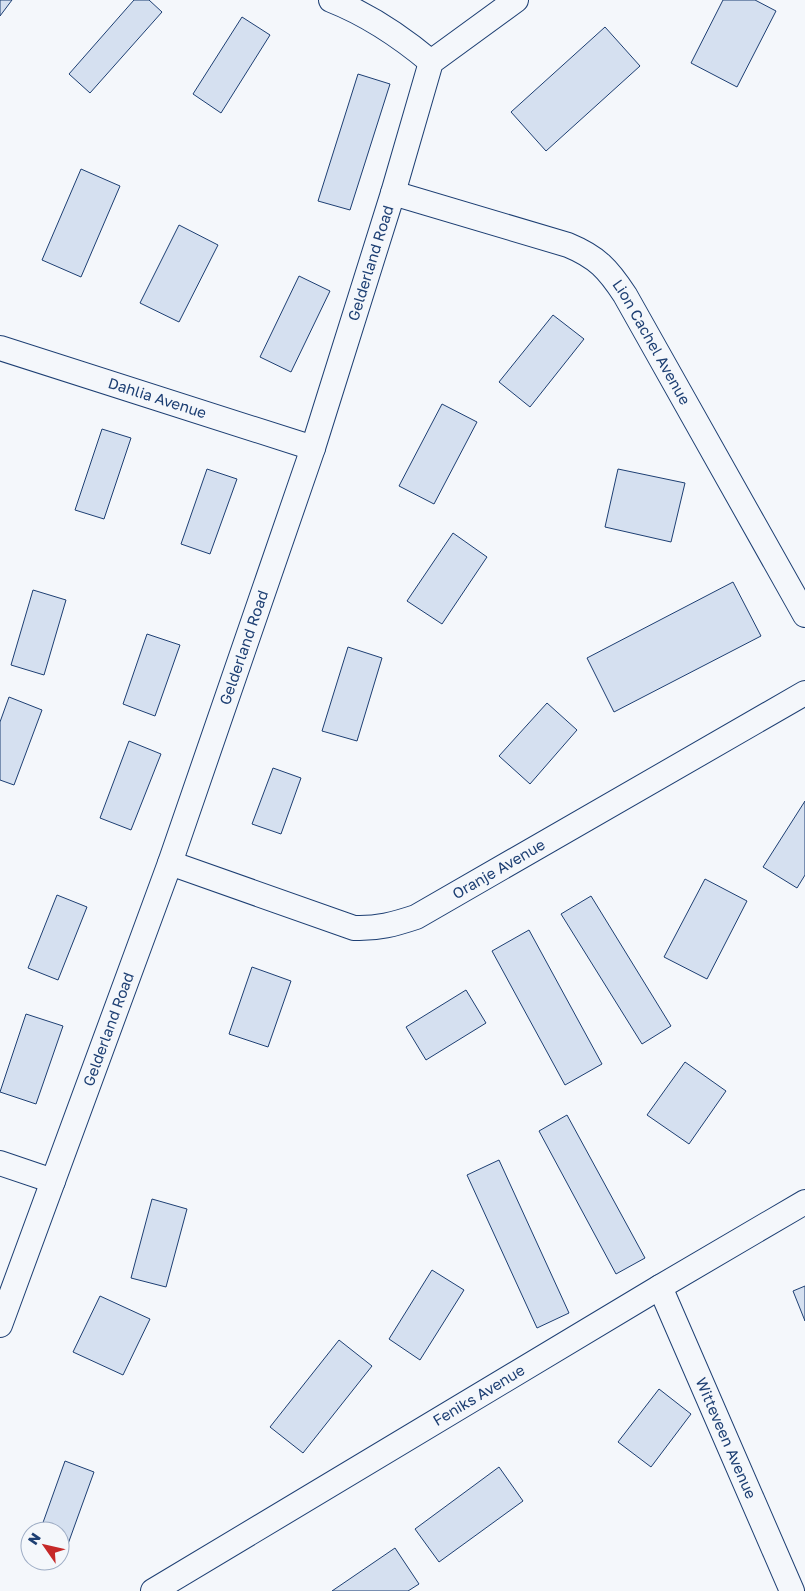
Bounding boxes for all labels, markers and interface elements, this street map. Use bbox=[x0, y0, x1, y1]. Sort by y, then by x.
street label: Gelderland Road bbox=[343, 203, 397, 323]
street label: Lion Cachel Avenue bbox=[609, 276, 695, 408]
street label: Dahlia Avenue bbox=[106, 373, 209, 421]
street label: Gelderland Road bbox=[215, 588, 271, 707]
street label: Oranje Avenue bbox=[449, 835, 548, 902]
street label: Gelderland Road bbox=[79, 970, 137, 1088]
street label: Feniks Avenue bbox=[429, 1360, 528, 1429]
street label: Witteveen Avenue bbox=[692, 1375, 761, 1502]
north arrow bbox=[20, 1521, 70, 1571]
text: N bbox=[24, 1529, 44, 1548]

